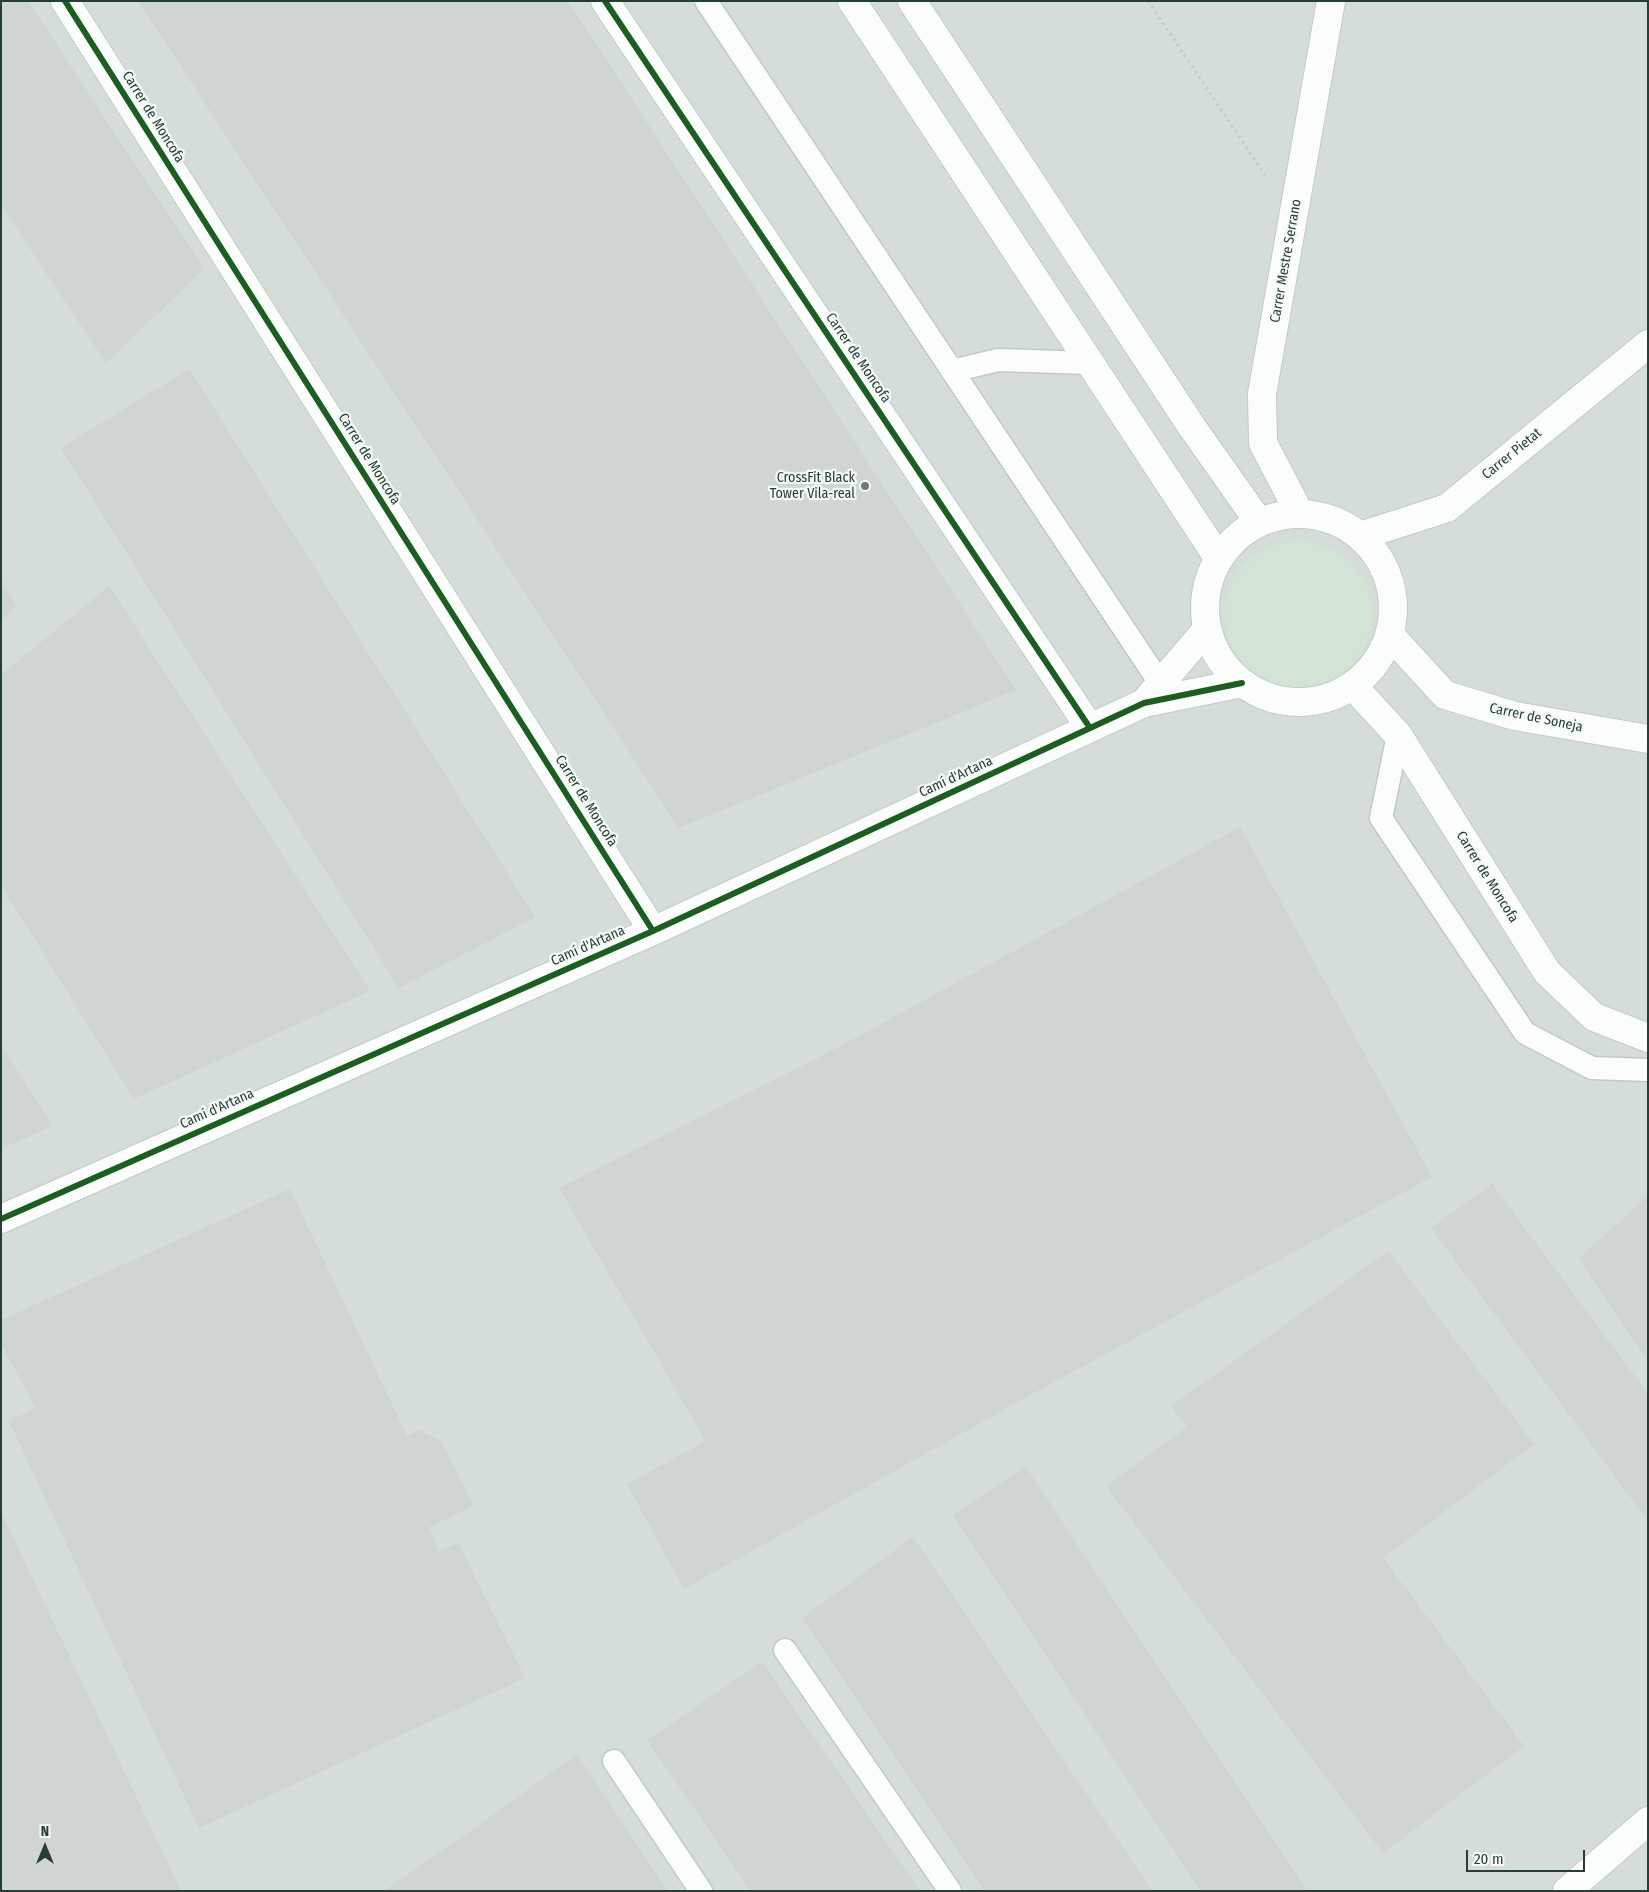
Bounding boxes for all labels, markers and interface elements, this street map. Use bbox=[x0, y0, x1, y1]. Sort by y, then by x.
street label: Carrer de Moncofa bbox=[118, 68, 188, 166]
street label: Carrer Mestre Serrano bbox=[1267, 198, 1305, 324]
street label: Carrer de Moncofa bbox=[822, 310, 894, 406]
street label: Carrer de Moncofa bbox=[334, 410, 404, 508]
street label: Carrer Pietat bbox=[1479, 425, 1545, 483]
place label: CrossFit Black Tower Vila-real bbox=[770, 470, 855, 502]
marker: CrossFit Black Tower Vila-real bbox=[859, 480, 871, 492]
street label: Carrer de Soneja bbox=[1488, 700, 1584, 736]
street label: Carrer de Moncofa bbox=[551, 752, 621, 850]
street label: Camí d'Artana bbox=[917, 753, 995, 801]
street label: Carrer de Moncofa bbox=[1452, 828, 1522, 926]
street label: Camí d'Artana bbox=[548, 922, 628, 970]
street label: Camí d'Artana bbox=[177, 1085, 257, 1133]
north arrow bbox=[20, 1822, 70, 1872]
text: N bbox=[41, 1823, 49, 1840]
scale bar bbox=[1469, 1840, 1588, 1872]
text: 20 m bbox=[1474, 1850, 1504, 1868]

